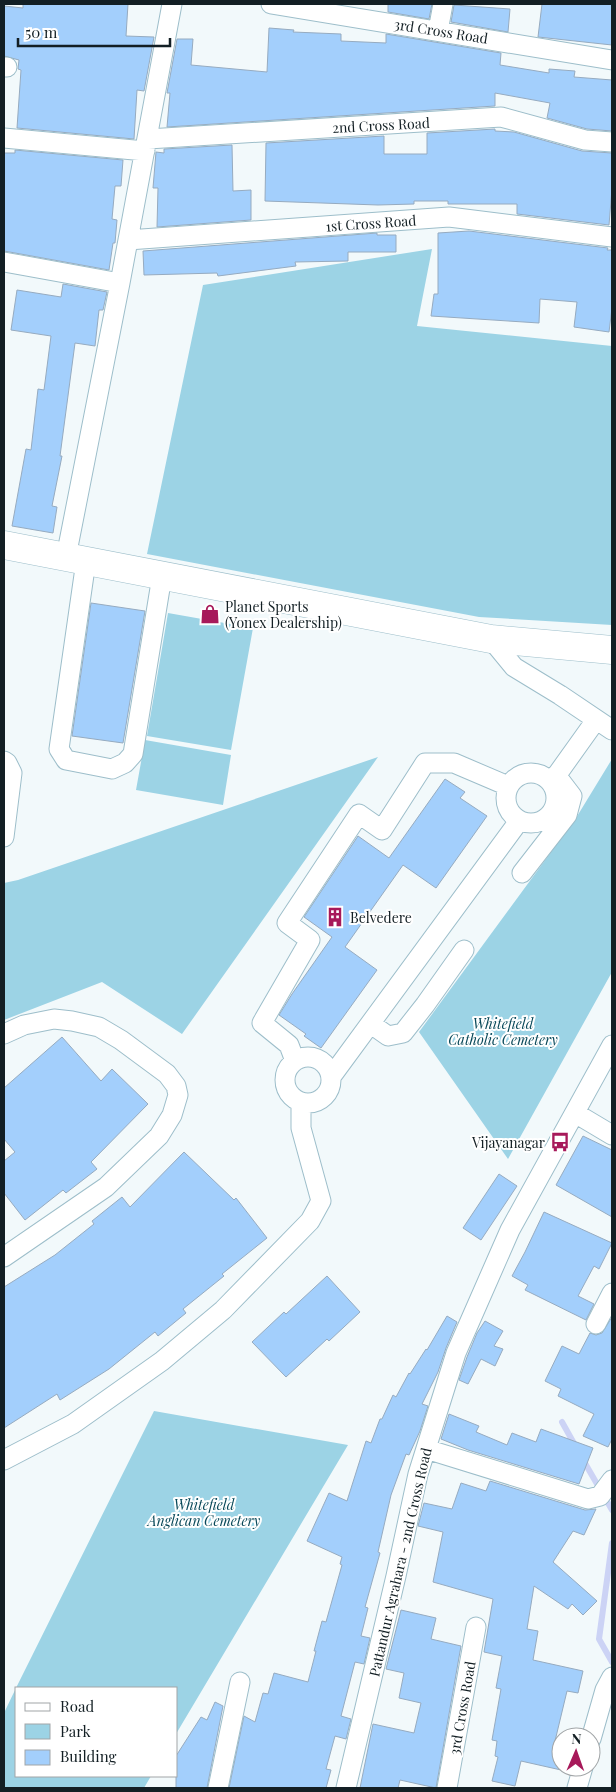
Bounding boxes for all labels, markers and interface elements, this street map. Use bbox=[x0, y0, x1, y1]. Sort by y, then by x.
street label: 3rd Cross Road bbox=[393, 14, 489, 48]
scale bar bbox=[18, 15, 170, 47]
text: 50 m bbox=[25, 22, 58, 42]
street label: 2nd Cross Road bbox=[332, 113, 430, 137]
street label: 1st Cross Road bbox=[325, 210, 417, 236]
place label: Planet Sports (Yonex Dealership) bbox=[225, 597, 342, 632]
shop icon: Planet Sports (Yonex Dealership) bbox=[199, 603, 221, 625]
building icon: Belvedere bbox=[324, 906, 346, 928]
place label: Belvedere bbox=[350, 908, 412, 927]
park label: Whitefield Catholic Cemetery bbox=[448, 1014, 558, 1049]
bus stop icon: Vijayanagar bbox=[549, 1131, 571, 1153]
place label: Vijayanagar bbox=[471, 1133, 546, 1152]
street label: Pattandur Agrahara - 2nd Cross Road bbox=[364, 1446, 436, 1678]
park label: Whitefield Anglican Cemetery bbox=[146, 1495, 260, 1530]
street label: 3rd Cross Road bbox=[444, 1660, 480, 1756]
legend bbox=[15, 1687, 178, 1777]
text: Road bbox=[60, 1696, 94, 1716]
text: Park bbox=[60, 1721, 92, 1741]
north arrow bbox=[551, 1727, 601, 1777]
text: N bbox=[571, 1729, 582, 1748]
text: Building bbox=[60, 1746, 117, 1766]

